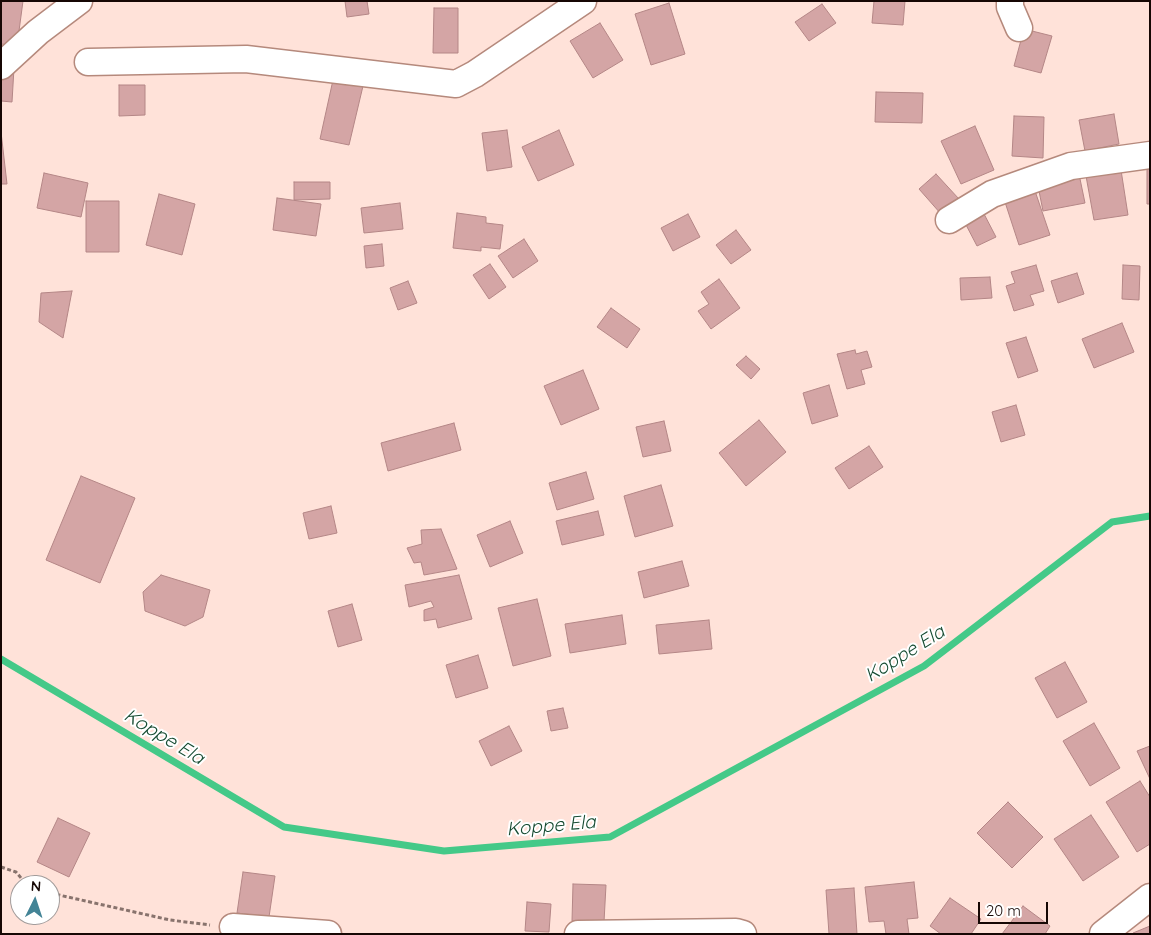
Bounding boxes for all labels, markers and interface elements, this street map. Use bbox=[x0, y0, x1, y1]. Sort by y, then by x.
water label: Koppe Ela bbox=[861, 621, 949, 687]
water label: Koppe Ela bbox=[120, 704, 208, 770]
water label: Koppe Ela bbox=[505, 811, 597, 841]
north arrow bbox=[10, 875, 60, 925]
text: N bbox=[30, 877, 42, 895]
scale bar bbox=[981, 892, 1051, 924]
text: 20 m bbox=[986, 901, 1021, 920]

